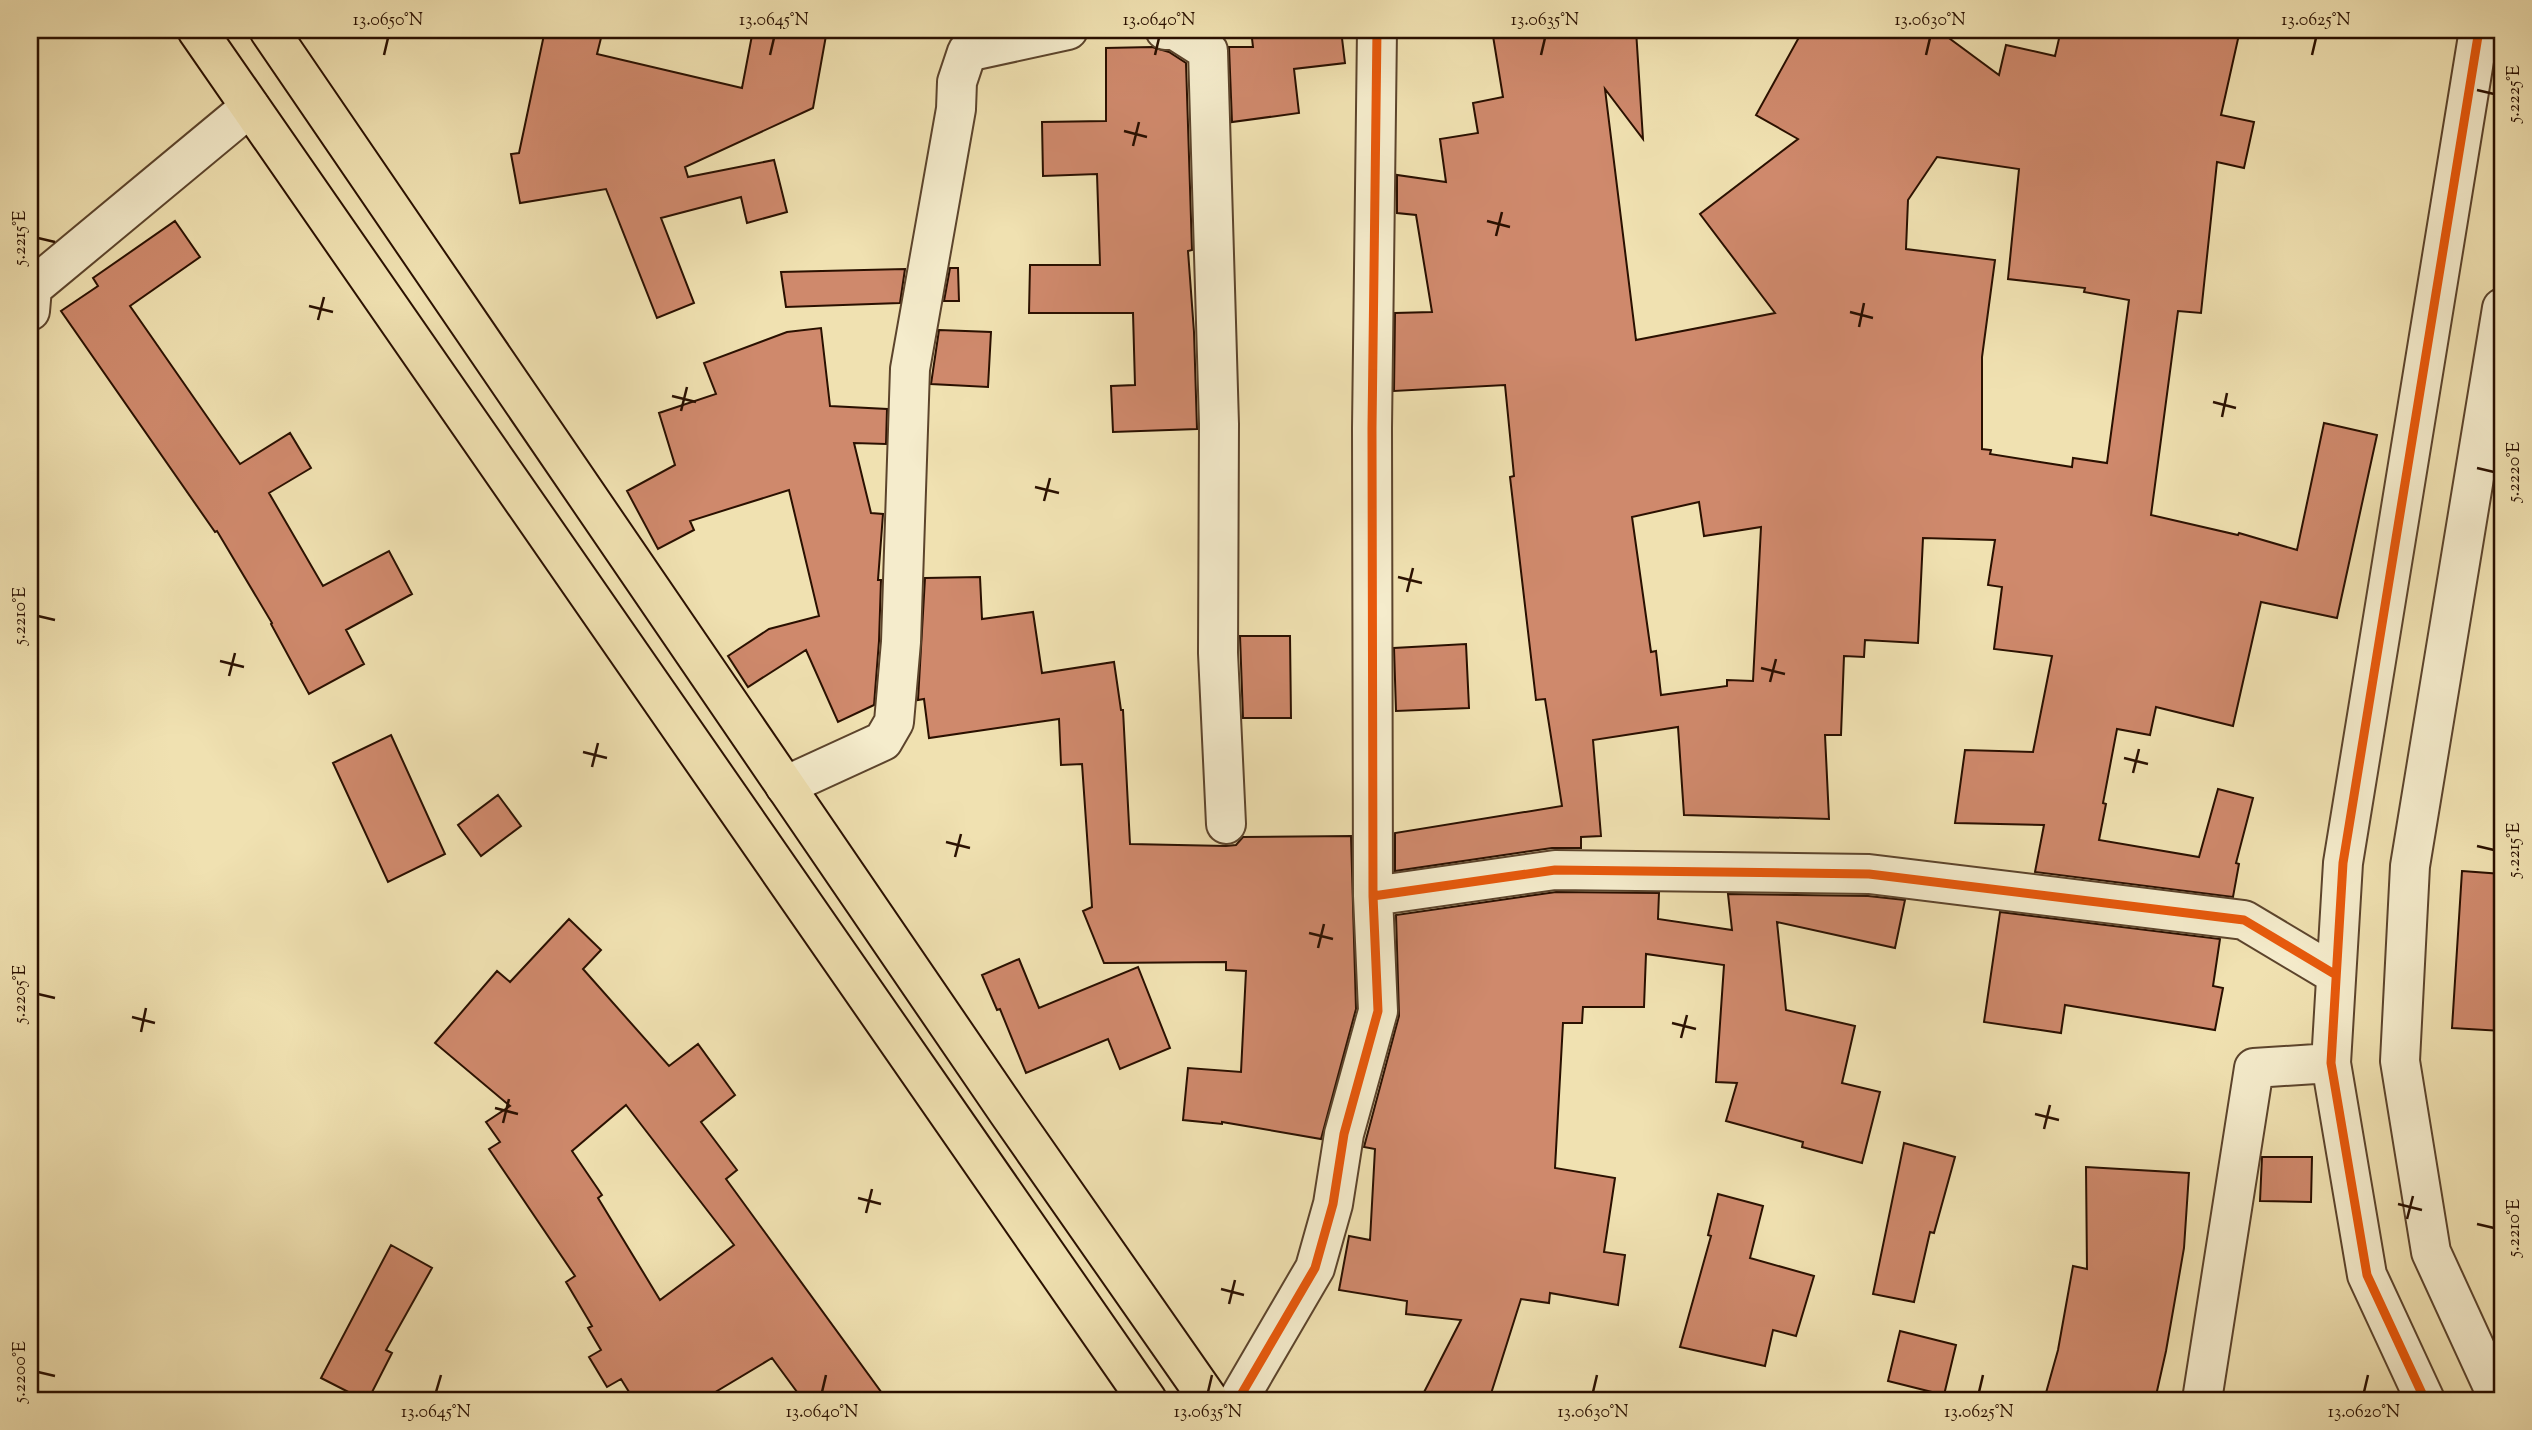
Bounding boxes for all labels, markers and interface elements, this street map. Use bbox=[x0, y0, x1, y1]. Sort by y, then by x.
text: 13.0650°N bbox=[353, 8, 423, 34]
text: 13.0645°N bbox=[739, 8, 809, 34]
text: 13.0640°N bbox=[1123, 8, 1195, 34]
text: 13.0635°N bbox=[1511, 8, 1579, 34]
text: 13.0630°N bbox=[1894, 8, 1966, 34]
text: 13.0625°N bbox=[2281, 8, 2351, 34]
text: 5.2225°E bbox=[2502, 65, 2528, 124]
text: 5.2215°E bbox=[8, 210, 34, 267]
text: 5.2220°E bbox=[2502, 442, 2528, 503]
text: 5.2210°E bbox=[8, 587, 34, 646]
text: 5.2215°E bbox=[2502, 822, 2528, 879]
text: 5.2205°E bbox=[8, 965, 34, 1024]
text: 5.2210°E bbox=[2502, 1199, 2528, 1258]
text: 5.2200°E bbox=[8, 1341, 34, 1404]
text: 13.0645°N bbox=[401, 1400, 471, 1426]
text: 13.0640°N bbox=[786, 1400, 858, 1426]
text: 13.0635°N bbox=[1174, 1400, 1242, 1426]
text: 13.0630°N bbox=[1557, 1400, 1629, 1426]
text: 13.0625°N bbox=[1944, 1400, 2014, 1426]
text: 13.0620°N bbox=[2328, 1400, 2400, 1426]

